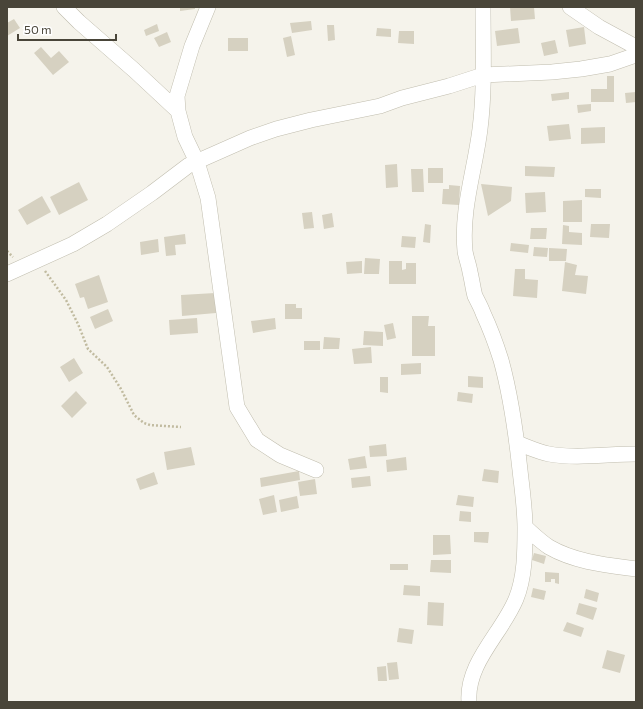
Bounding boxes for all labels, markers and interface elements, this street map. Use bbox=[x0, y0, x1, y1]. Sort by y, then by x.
scale bar bbox=[18, 16, 116, 42]
text: 50 m bbox=[24, 22, 52, 36]

